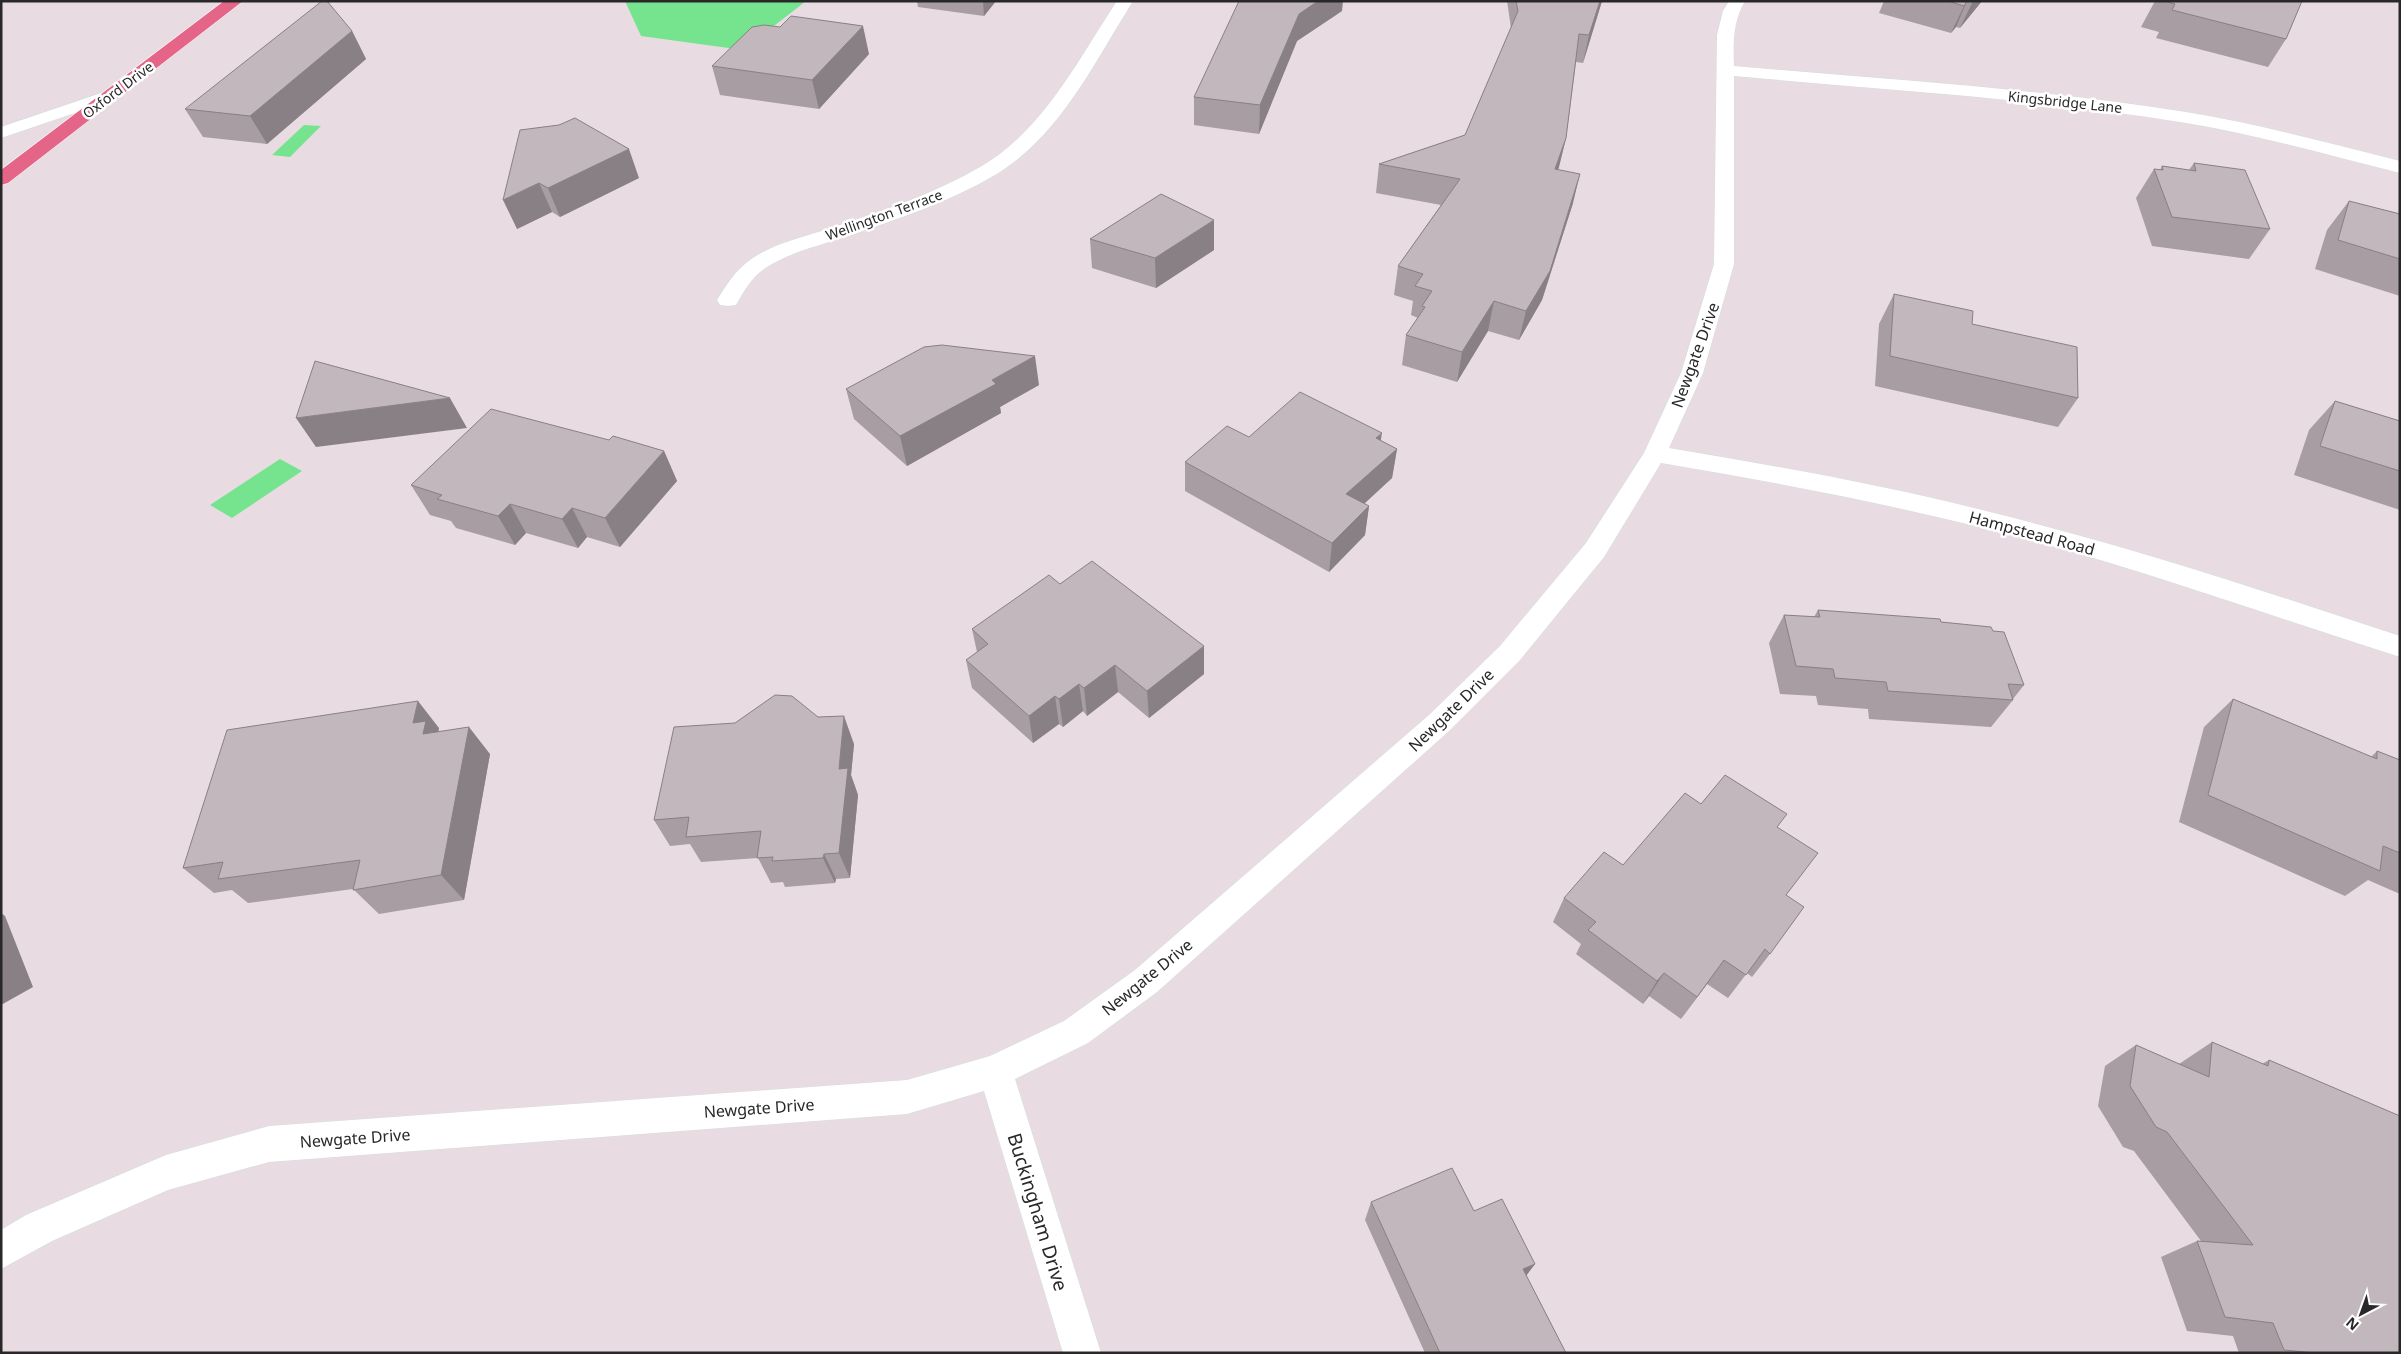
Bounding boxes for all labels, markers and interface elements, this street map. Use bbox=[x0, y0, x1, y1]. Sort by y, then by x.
street label: Oxford Drive bbox=[78, 57, 157, 122]
street label: Kingsbridge Lane bbox=[2007, 86, 2123, 117]
street label: Wellington Terrace bbox=[823, 185, 945, 244]
street label: Newgate Drive bbox=[1666, 299, 1724, 411]
street label: Hampstead Road bbox=[1967, 506, 2097, 560]
street label: Newgate Drive bbox=[1404, 664, 1498, 756]
street label: Newgate Drive bbox=[1097, 934, 1197, 1020]
street label: Newgate Drive bbox=[703, 1093, 815, 1123]
street label: Newgate Drive bbox=[299, 1123, 411, 1153]
street label: Buckingham Drive bbox=[1002, 1130, 1074, 1294]
north arrow bbox=[2336, 1289, 2386, 1339]
text: N bbox=[2342, 1313, 2363, 1335]

